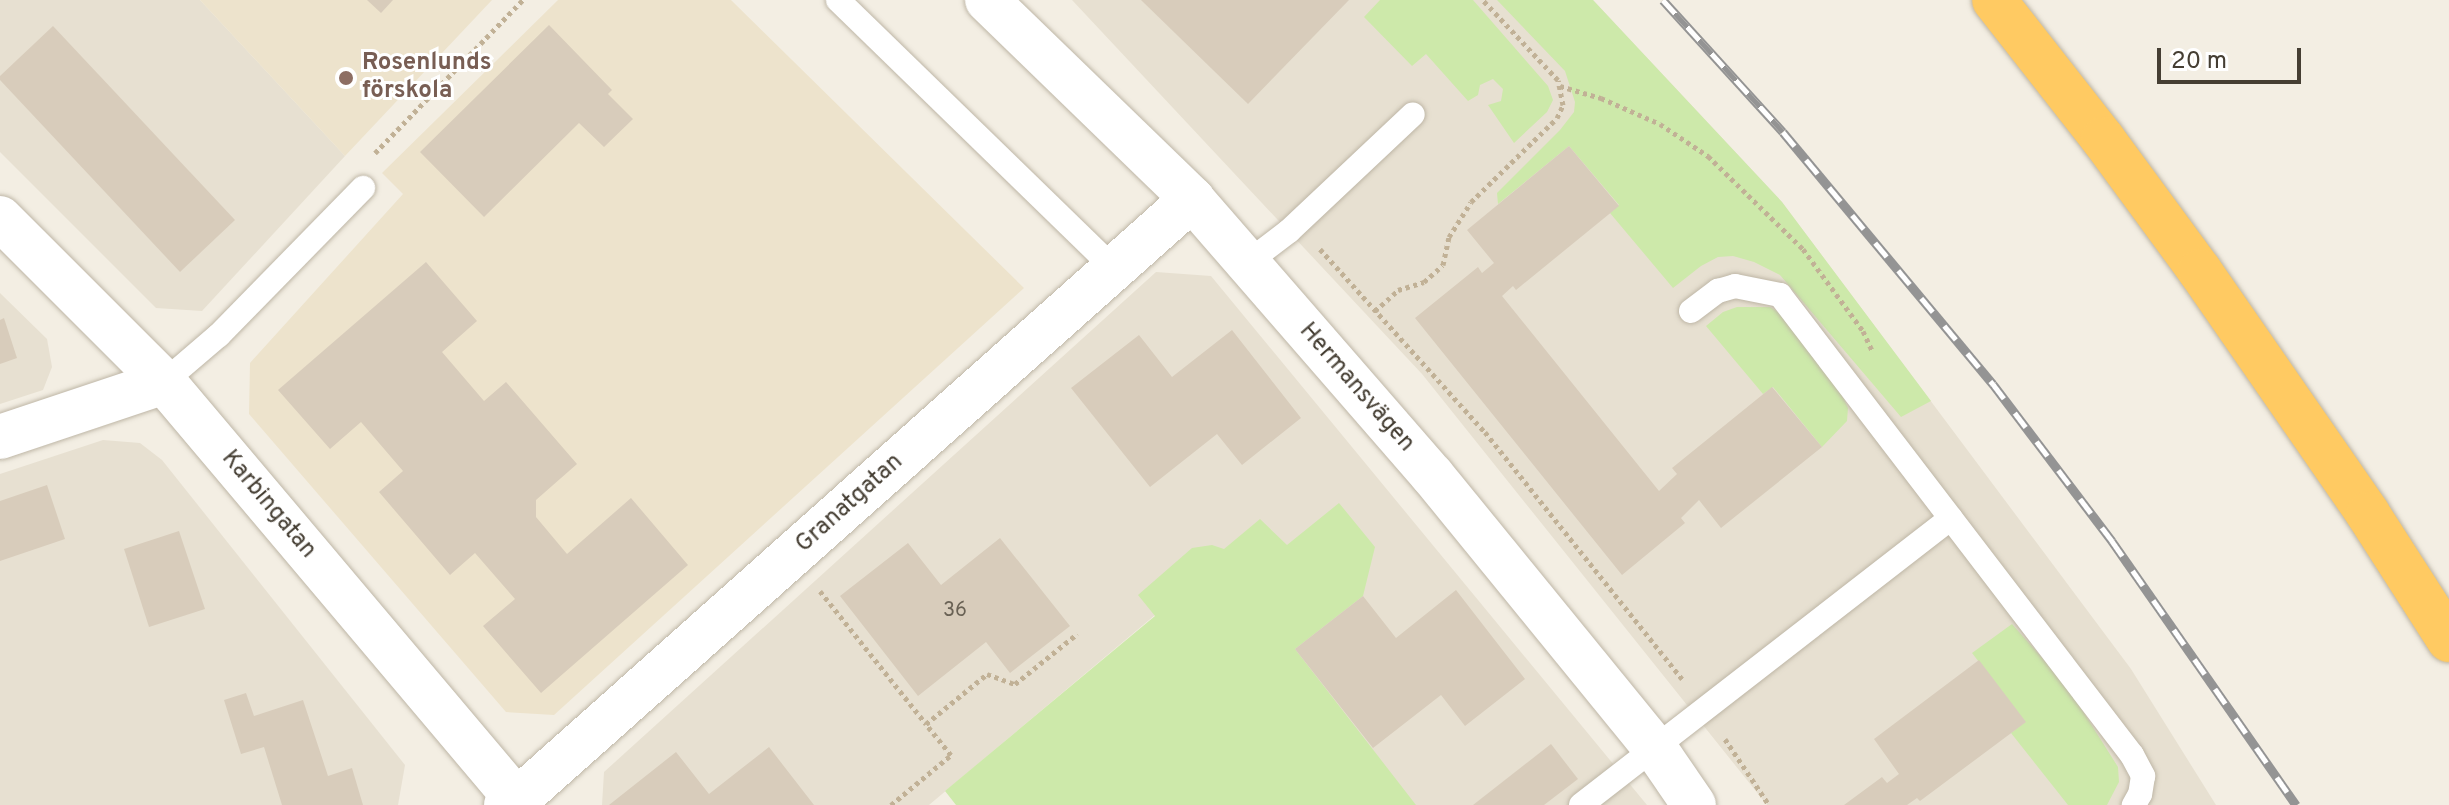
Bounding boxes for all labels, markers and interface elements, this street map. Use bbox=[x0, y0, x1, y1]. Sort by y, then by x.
scale bar bbox=[2161, 32, 2305, 82]
text: 20 m bbox=[2171, 47, 2227, 77]
place label: Rosenlunds förskola bbox=[362, 50, 492, 106]
marker: Rosenlunds förskola bbox=[337, 69, 355, 87]
street label: Hermansvägen bbox=[1292, 318, 1420, 458]
street label: Karbingatan bbox=[214, 445, 322, 565]
street label: Granatgatan bbox=[790, 448, 910, 560]
house number: 36 bbox=[943, 599, 967, 623]

